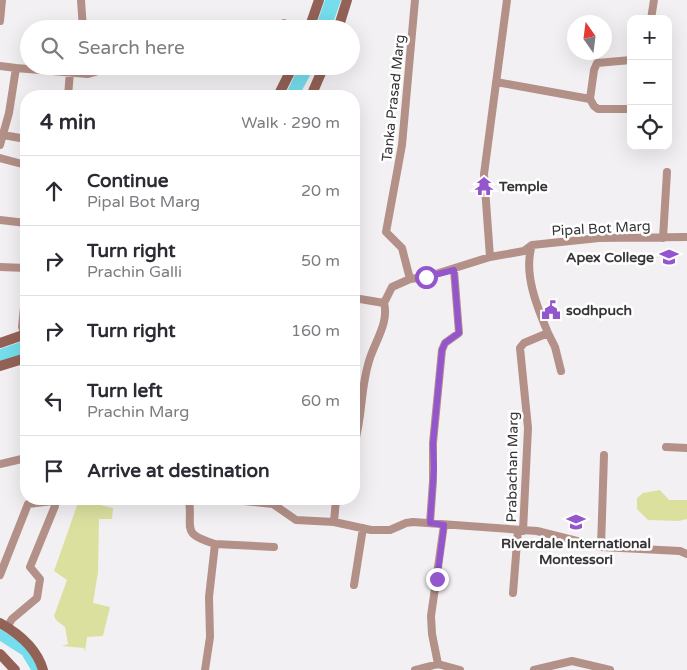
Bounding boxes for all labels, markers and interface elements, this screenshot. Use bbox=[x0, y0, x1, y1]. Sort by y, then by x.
north arrow bbox=[567, 15, 612, 60]
map controls bbox=[627, 15, 672, 150]
button: + bbox=[627, 15, 672, 60]
search box bbox=[20, 20, 360, 75]
icon: search bbox=[38, 34, 66, 62]
street label: Tanka Prasad Marg bbox=[378, 34, 409, 162]
text: Search here bbox=[78, 37, 185, 59]
button: − bbox=[627, 60, 672, 105]
button: locate bbox=[627, 105, 672, 150]
text: 4 min bbox=[40, 110, 96, 135]
text: Walk · 290 m bbox=[241, 113, 340, 133]
text: Continue bbox=[87, 170, 169, 192]
temple icon: Temple bbox=[473, 175, 495, 197]
icon: ahead bbox=[40, 177, 68, 205]
place label: Temple bbox=[498, 178, 548, 195]
text: 20 m bbox=[301, 181, 340, 201]
text: Pipal Bot Marg bbox=[87, 192, 200, 212]
street label: Pipal Bot Marg bbox=[551, 217, 651, 240]
text: Turn right bbox=[87, 240, 175, 262]
school or university icon: Apex College bbox=[658, 246, 680, 268]
icon: right bbox=[40, 247, 68, 275]
place label: Apex College bbox=[566, 249, 654, 266]
text: 50 m bbox=[301, 251, 340, 271]
text: Prachin Galli bbox=[87, 262, 182, 282]
route start bbox=[415, 266, 438, 289]
public building icon: sodhpuch bbox=[540, 299, 562, 321]
place label: sodhpuch bbox=[566, 302, 632, 319]
icon: right bbox=[40, 317, 68, 345]
text: Turn right bbox=[87, 320, 175, 342]
text: 160 m bbox=[291, 321, 340, 341]
text: Turn left bbox=[87, 380, 163, 402]
icon: left bbox=[40, 387, 68, 415]
text: 60 m bbox=[301, 391, 340, 411]
text: Prachin Marg bbox=[87, 402, 189, 422]
street label: Prabachan Marg bbox=[503, 412, 522, 522]
icon: arrive bbox=[40, 457, 68, 485]
text: Arrive at destination bbox=[87, 460, 270, 482]
school or university icon: Riverdale International Montessori bbox=[565, 511, 587, 533]
place label: Riverdale International Montessori bbox=[501, 535, 651, 568]
route end bbox=[426, 568, 449, 591]

